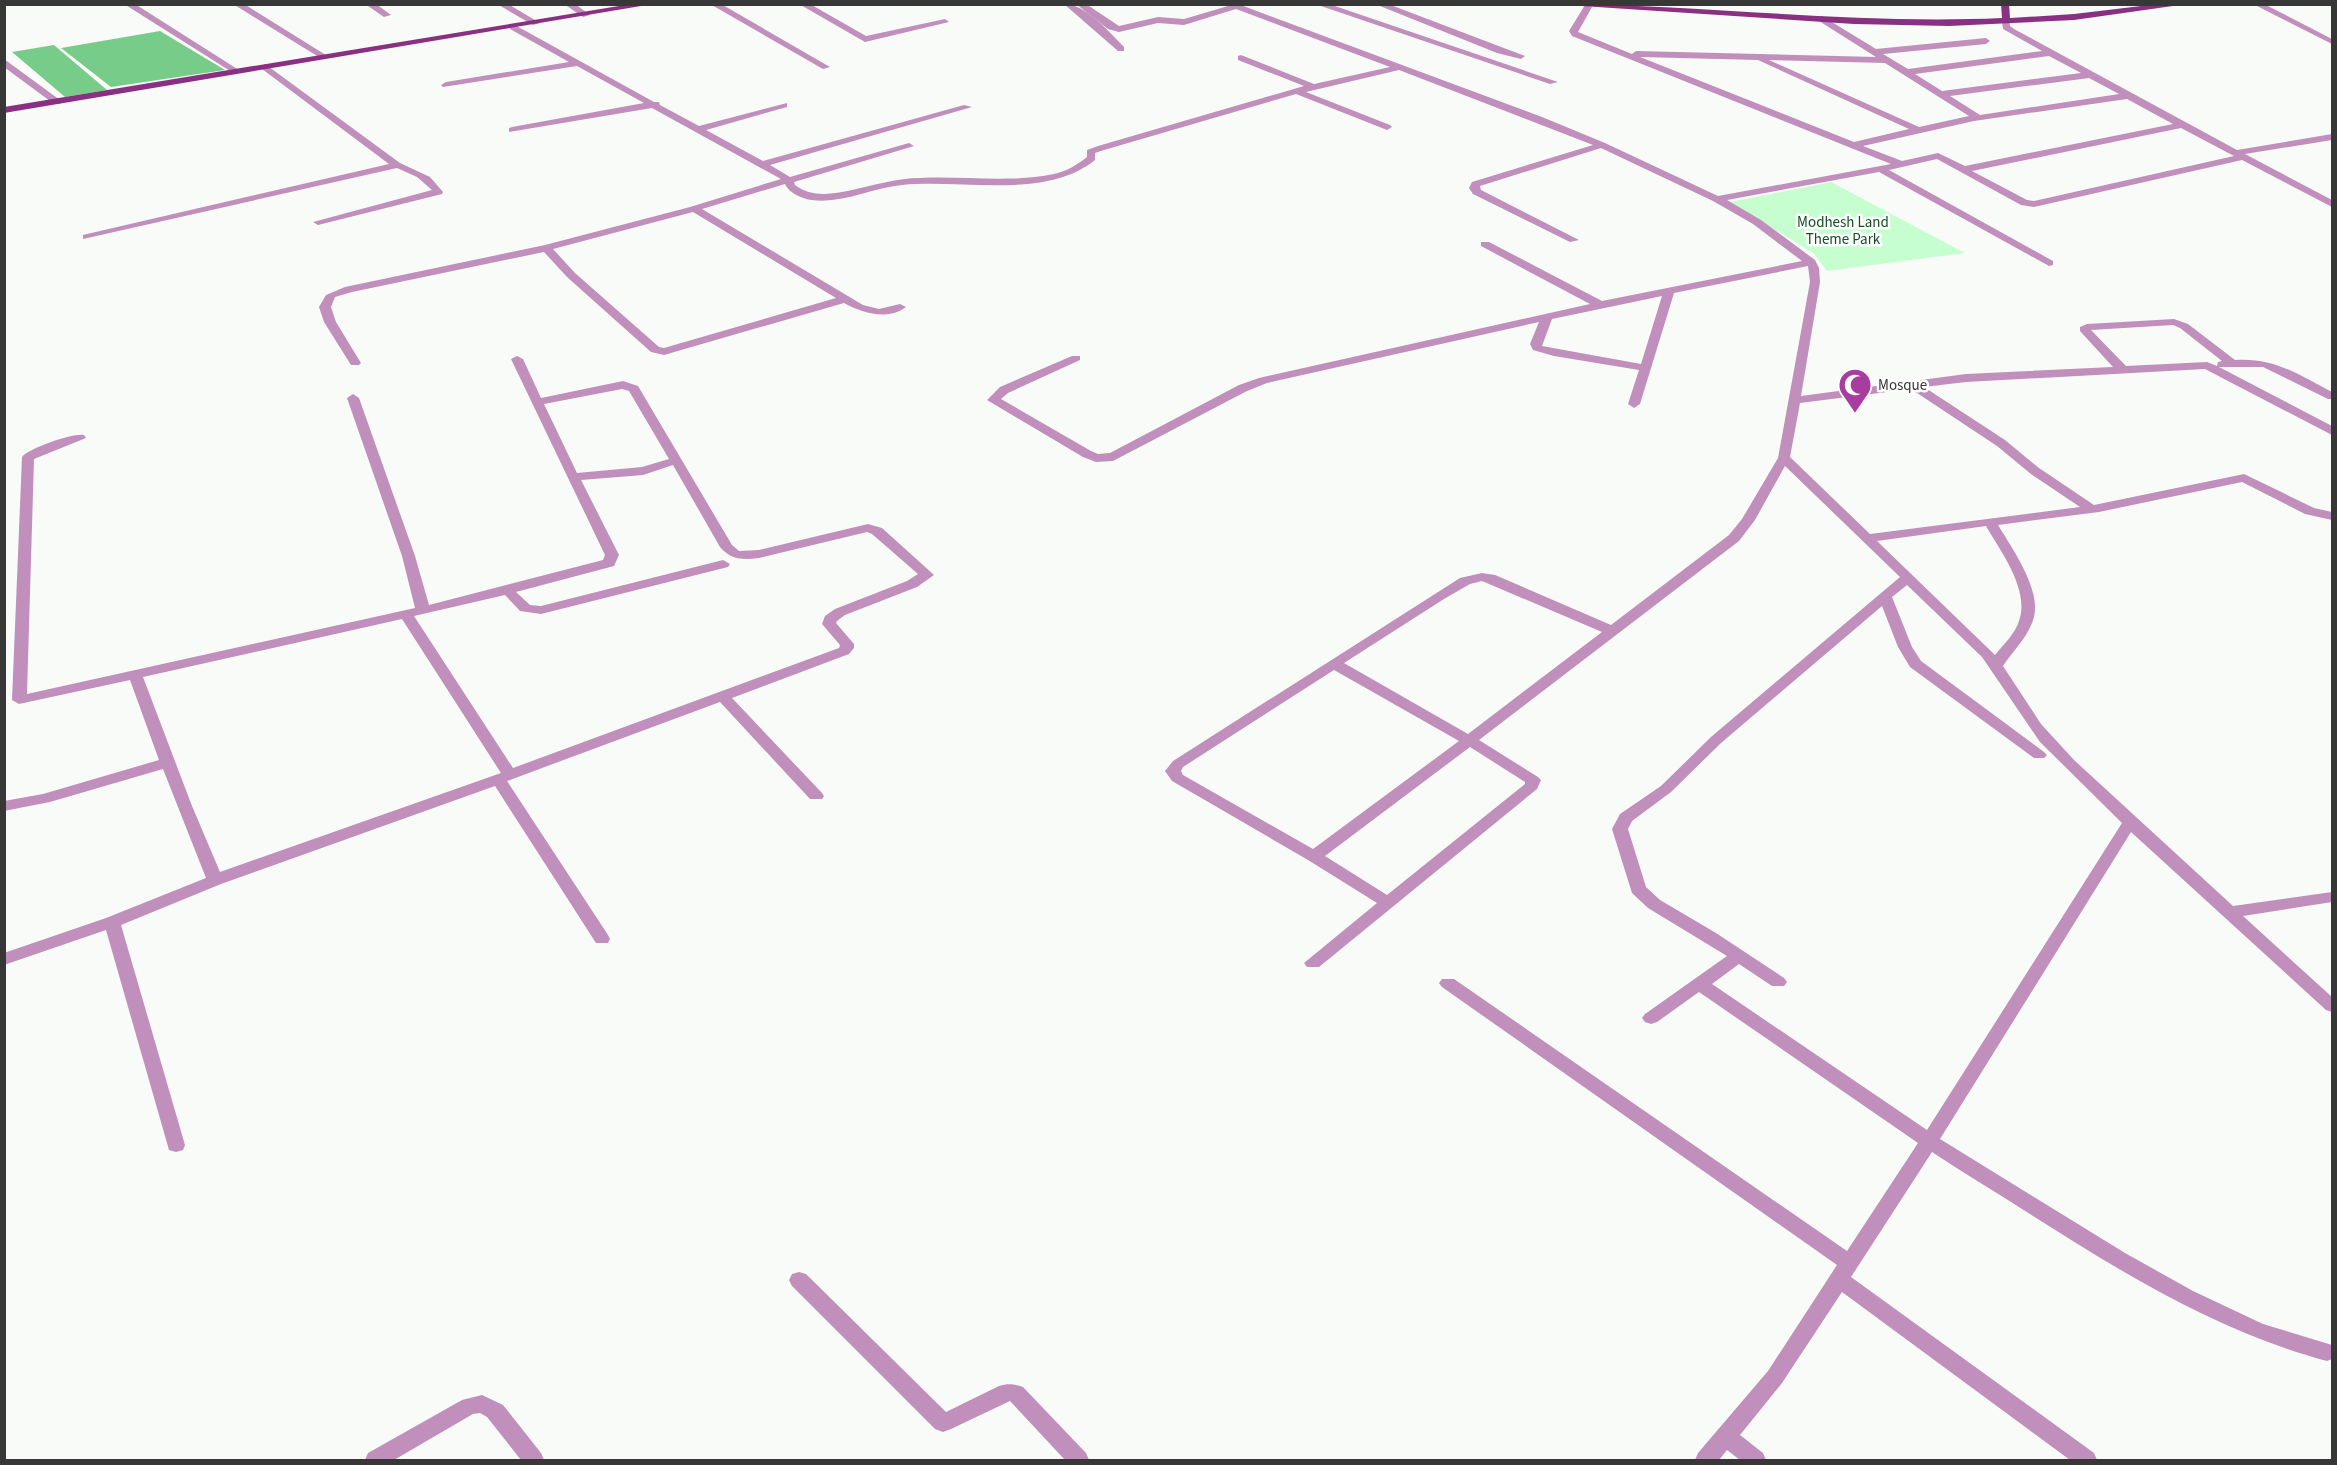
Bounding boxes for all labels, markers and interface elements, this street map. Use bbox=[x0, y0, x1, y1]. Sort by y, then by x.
park label: Modhesh Land Theme Park bbox=[1797, 212, 1889, 250]
mosque icon: Mosque bbox=[1837, 367, 1873, 414]
place label: Mosque bbox=[1878, 375, 1927, 396]

